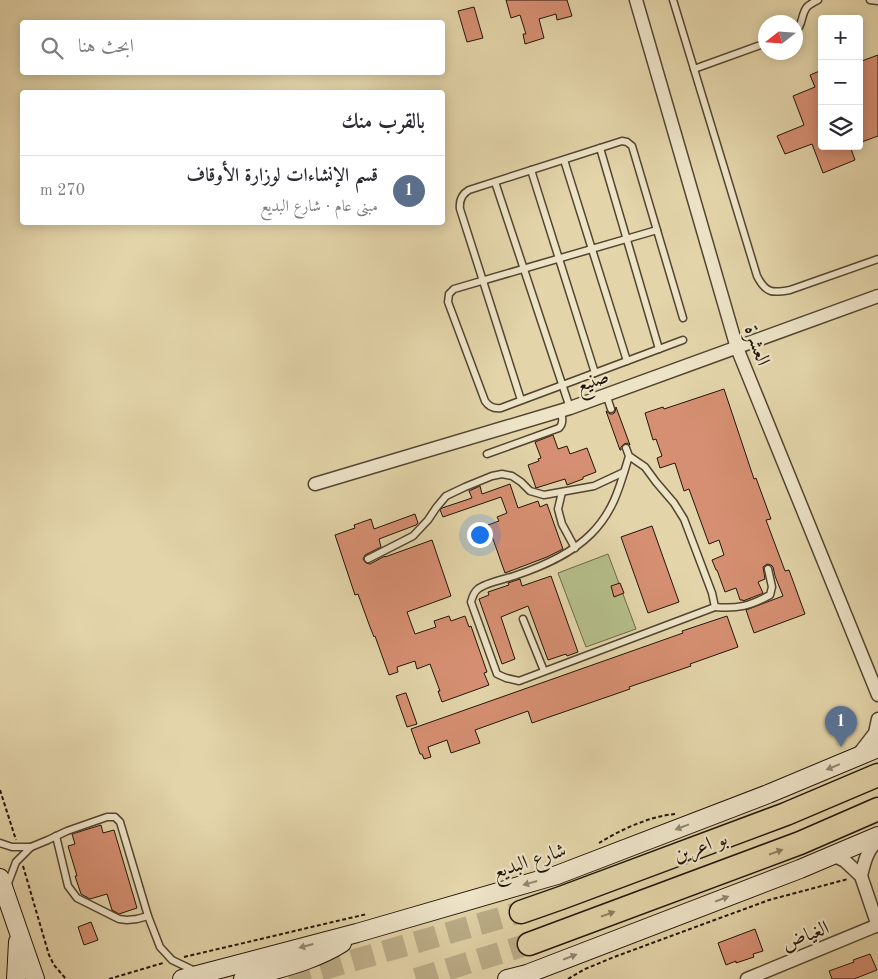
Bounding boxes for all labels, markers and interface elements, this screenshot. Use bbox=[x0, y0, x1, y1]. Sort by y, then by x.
north arrow bbox=[758, 15, 803, 60]
map controls bbox=[818, 15, 863, 150]
button: + bbox=[818, 15, 863, 60]
search box bbox=[20, 20, 445, 75]
icon: search bbox=[38, 34, 66, 62]
text: ابحث هنا bbox=[78, 38, 134, 57]
button: − bbox=[818, 60, 863, 105]
button: layers bbox=[818, 105, 863, 150]
text: بالقرب منك bbox=[342, 112, 425, 133]
text: قسم الإنشاءات لوزارة الأوقاف bbox=[187, 167, 378, 186]
text: 270 m bbox=[40, 183, 85, 199]
text: 1 bbox=[404, 183, 414, 199]
text: مبنى عام · شارع البديع bbox=[260, 199, 378, 215]
street label: العشرة bbox=[738, 323, 773, 369]
street label: صنيع bbox=[573, 367, 614, 403]
your location bbox=[467, 522, 493, 548]
pin: 1 bbox=[825, 706, 857, 747]
one-way arrow bbox=[826, 763, 840, 771]
one-way arrow bbox=[674, 823, 689, 831]
street label: بو اعرين bbox=[671, 829, 731, 869]
street label: شارع البديع bbox=[490, 841, 571, 889]
one-way arrow bbox=[769, 847, 784, 855]
one-way arrow bbox=[522, 880, 537, 888]
one-way arrow bbox=[715, 895, 729, 903]
one-way arrow bbox=[600, 910, 615, 917]
street label: الغياض bbox=[779, 918, 832, 955]
one-way arrow bbox=[299, 943, 314, 951]
one-way arrow bbox=[563, 953, 578, 961]

